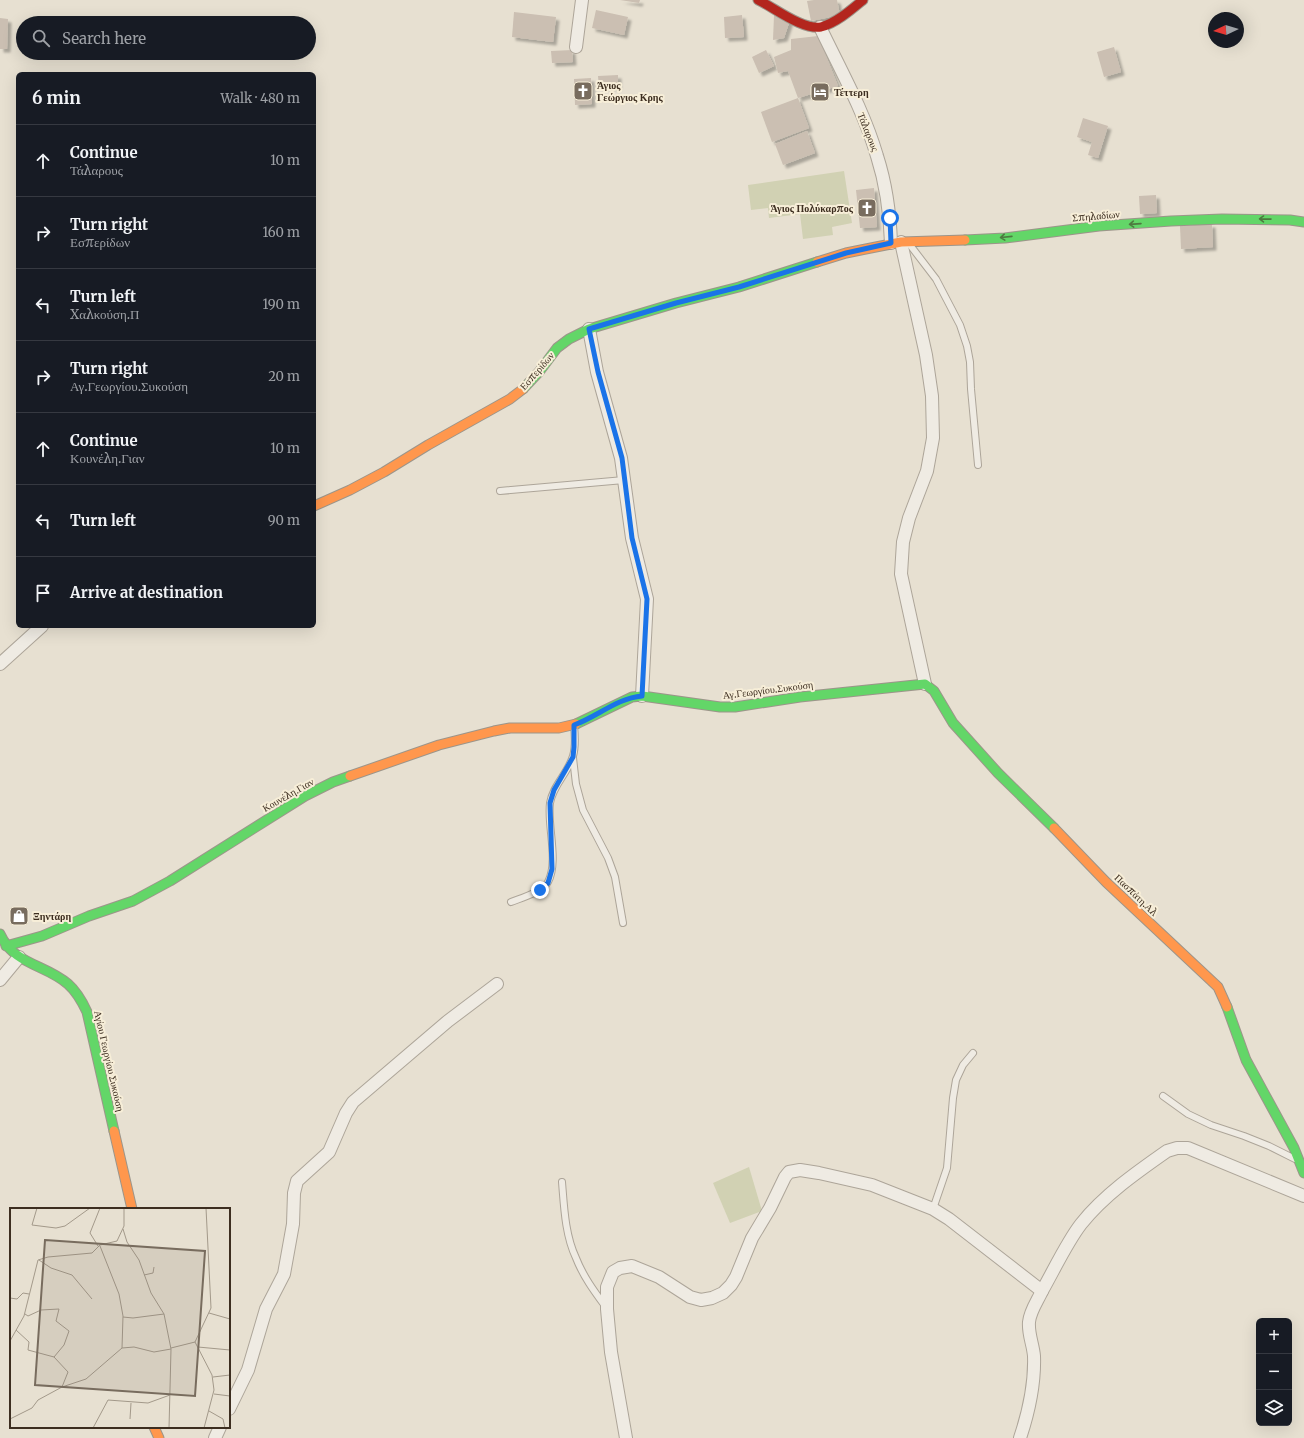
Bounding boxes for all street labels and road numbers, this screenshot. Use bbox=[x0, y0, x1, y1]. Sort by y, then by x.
street label: Τάλαρους bbox=[854, 111, 882, 153]
street label: Σπηλαδίων bbox=[1072, 207, 1121, 225]
street label: Εσπερίδων bbox=[517, 349, 557, 393]
street label: Αγ.Γεωργίου.Συκούση bbox=[722, 678, 814, 702]
street label: Κουνέλη.Γιαν bbox=[260, 775, 317, 815]
street label: Πασπάτη.Αλ bbox=[1112, 871, 1160, 919]
street label: Αγίου Γεωργίου Συκούση bbox=[91, 1009, 127, 1113]

